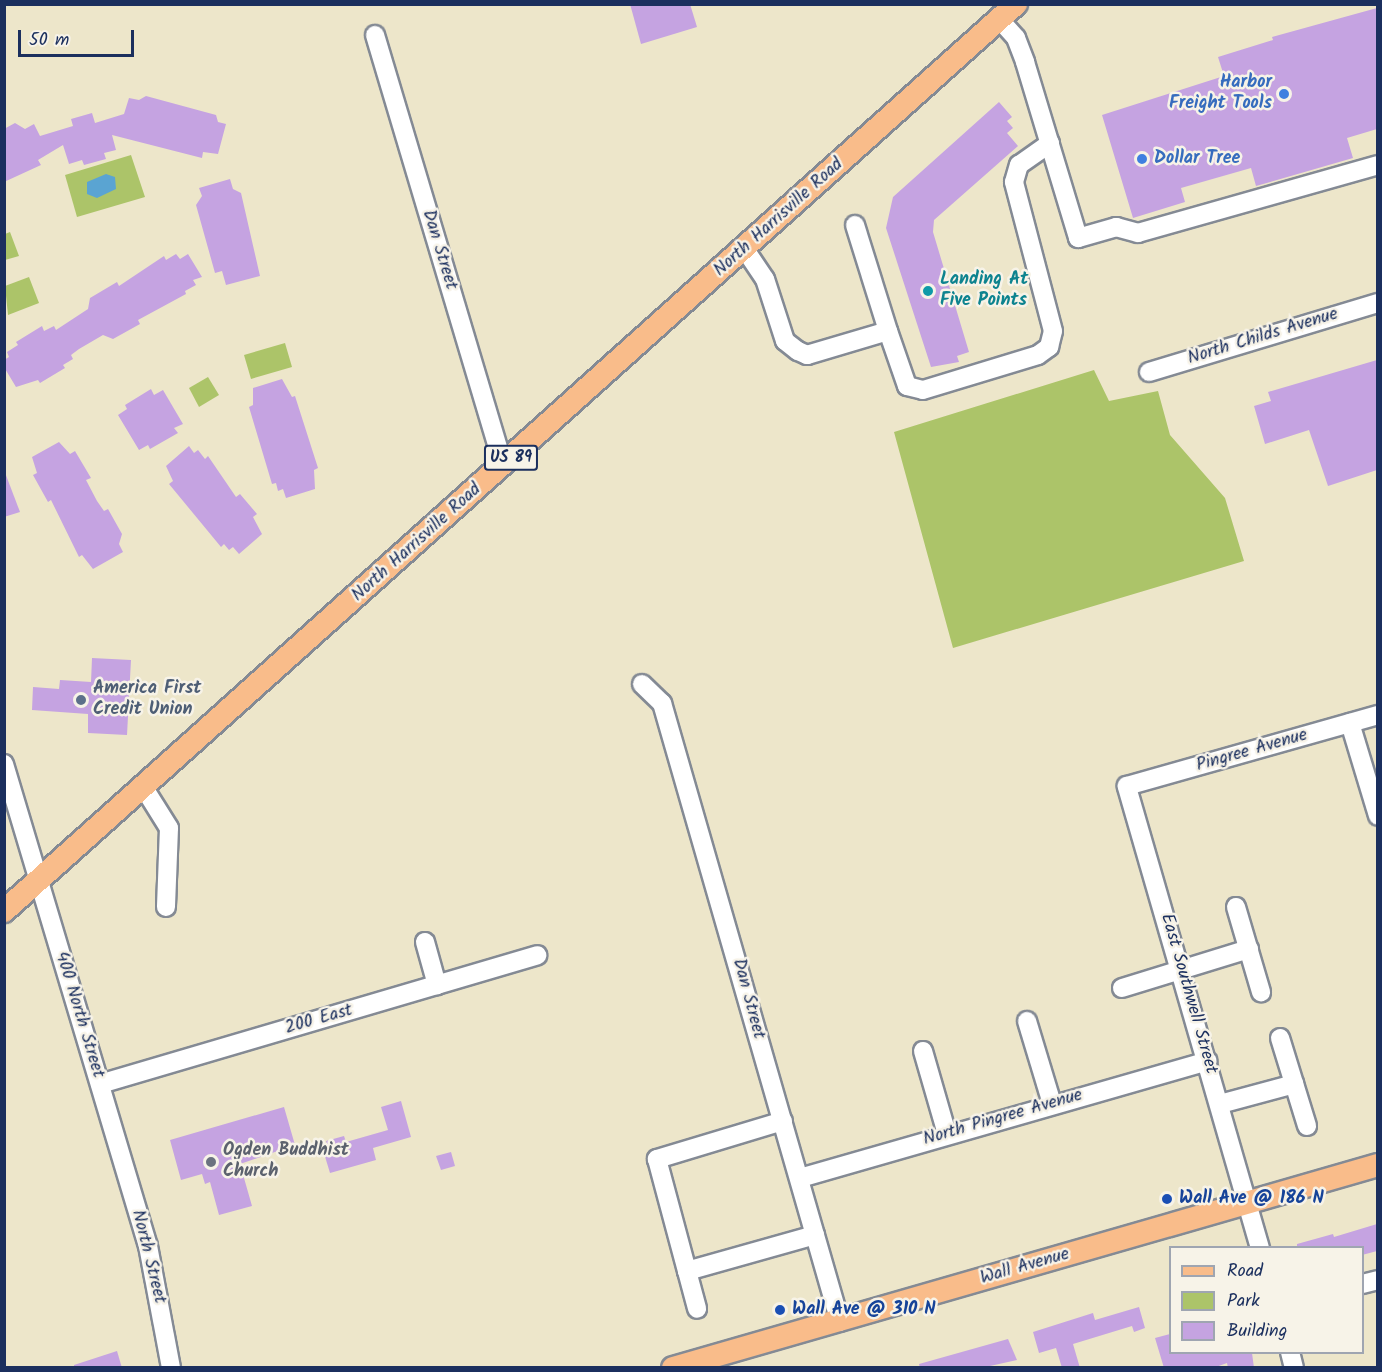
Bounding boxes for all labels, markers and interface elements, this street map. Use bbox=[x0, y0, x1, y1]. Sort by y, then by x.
scale bar bbox=[21, 18, 136, 56]
text: 50 m bbox=[29, 26, 69, 55]
place label: Harbor Freight Tools bbox=[1169, 73, 1272, 116]
marker: Harbor Freight Tools bbox=[1277, 87, 1291, 101]
place label: Dollar Tree bbox=[1154, 148, 1240, 170]
marker: Dollar Tree bbox=[1135, 152, 1149, 166]
street label: North Harrisville Road bbox=[710, 154, 848, 282]
street label: Dan Street bbox=[417, 207, 461, 293]
place label: Landing At Five Points bbox=[940, 270, 1028, 312]
marker: Landing At Five Points bbox=[921, 284, 935, 298]
street label: North Childs Avenue bbox=[1185, 304, 1341, 370]
road number: US 89 bbox=[482, 445, 540, 471]
street label: North Harrisville Road bbox=[348, 479, 486, 607]
place label: America First Credit Union bbox=[93, 679, 201, 722]
marker: America First Credit Union bbox=[74, 693, 88, 707]
street label: Pingree Avenue bbox=[1194, 725, 1310, 777]
street label: East Southwell Street bbox=[1155, 911, 1221, 1077]
street label: 400 North Street bbox=[50, 949, 108, 1081]
street label: Dan Street bbox=[727, 956, 769, 1042]
street label: 200 East bbox=[283, 1000, 355, 1040]
street label: North Pingree Avenue bbox=[921, 1085, 1085, 1151]
place label: Ogden Buddhist Church bbox=[223, 1141, 349, 1184]
marker: Ogden Buddhist Church bbox=[204, 1155, 218, 1169]
place label: Wall Ave @ 186 N bbox=[1179, 1188, 1324, 1210]
marker: Wall Ave @ 186 N bbox=[1160, 1192, 1174, 1206]
street label: North Street bbox=[126, 1208, 170, 1306]
street label: Wall Avenue bbox=[978, 1244, 1072, 1290]
legend bbox=[1169, 1246, 1364, 1354]
text: Road bbox=[1227, 1257, 1263, 1286]
text: Park bbox=[1227, 1287, 1260, 1316]
place label: Wall Ave @ 310 N bbox=[792, 1299, 936, 1321]
marker: Wall Ave @ 310 N bbox=[773, 1303, 787, 1317]
text: Building bbox=[1227, 1317, 1287, 1346]

